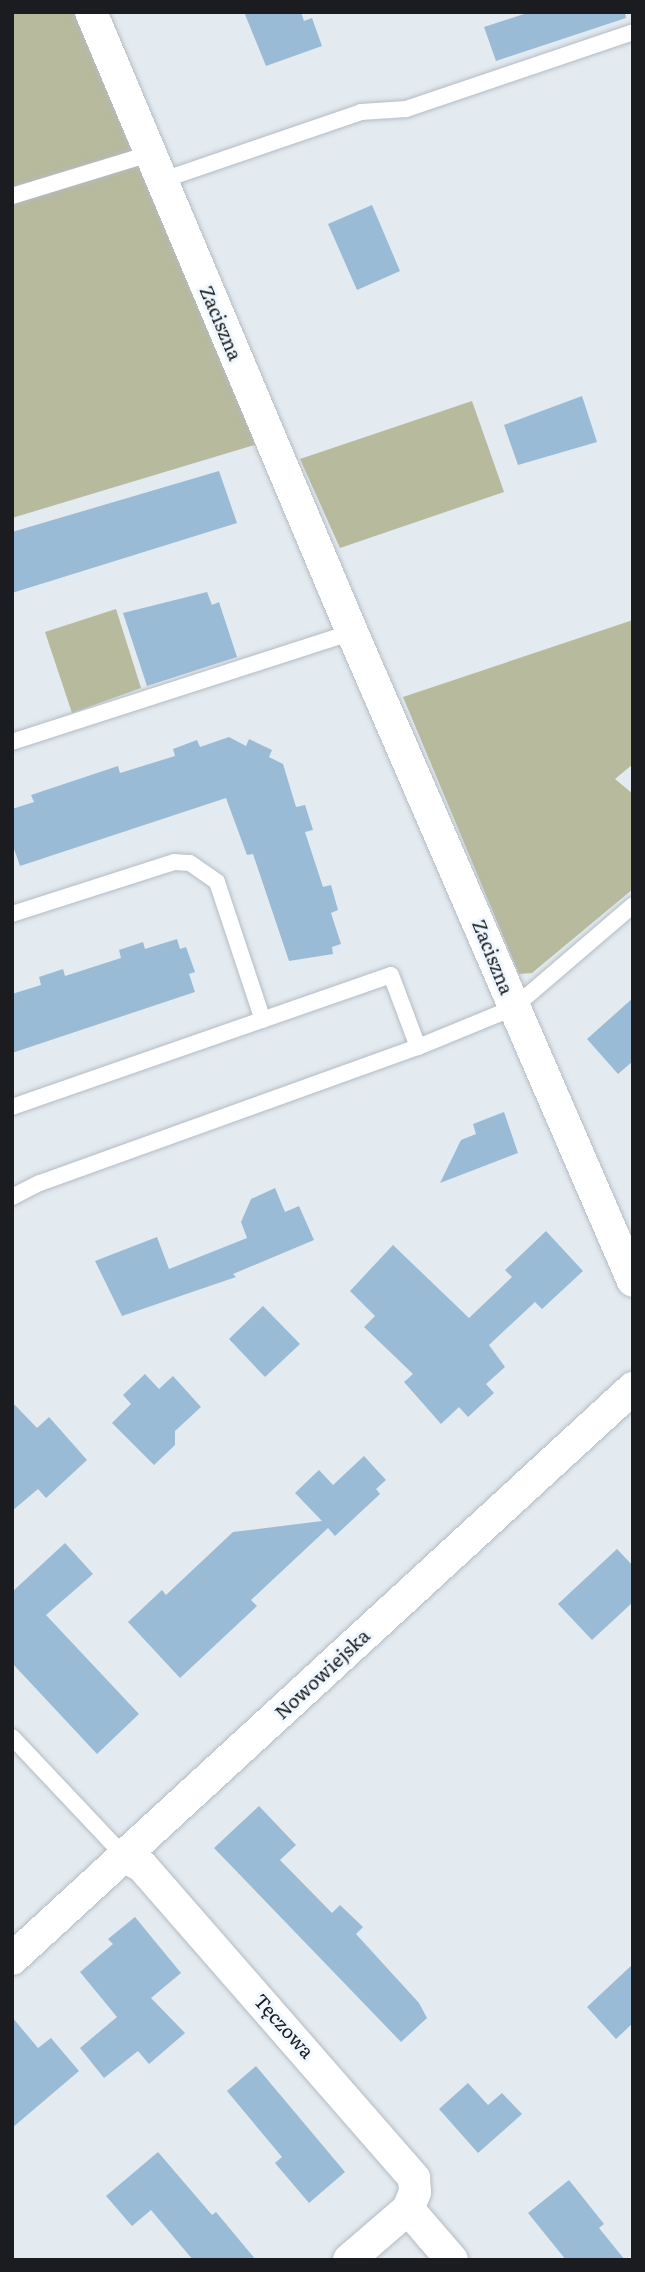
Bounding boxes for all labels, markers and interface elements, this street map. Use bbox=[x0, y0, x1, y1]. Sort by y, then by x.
street label: Zaciszna bbox=[195, 282, 247, 364]
street label: Zaciszna bbox=[468, 916, 518, 998]
street label: Nowowiejska bbox=[270, 1624, 374, 1724]
street label: Tęczowa bbox=[249, 1989, 319, 2063]

